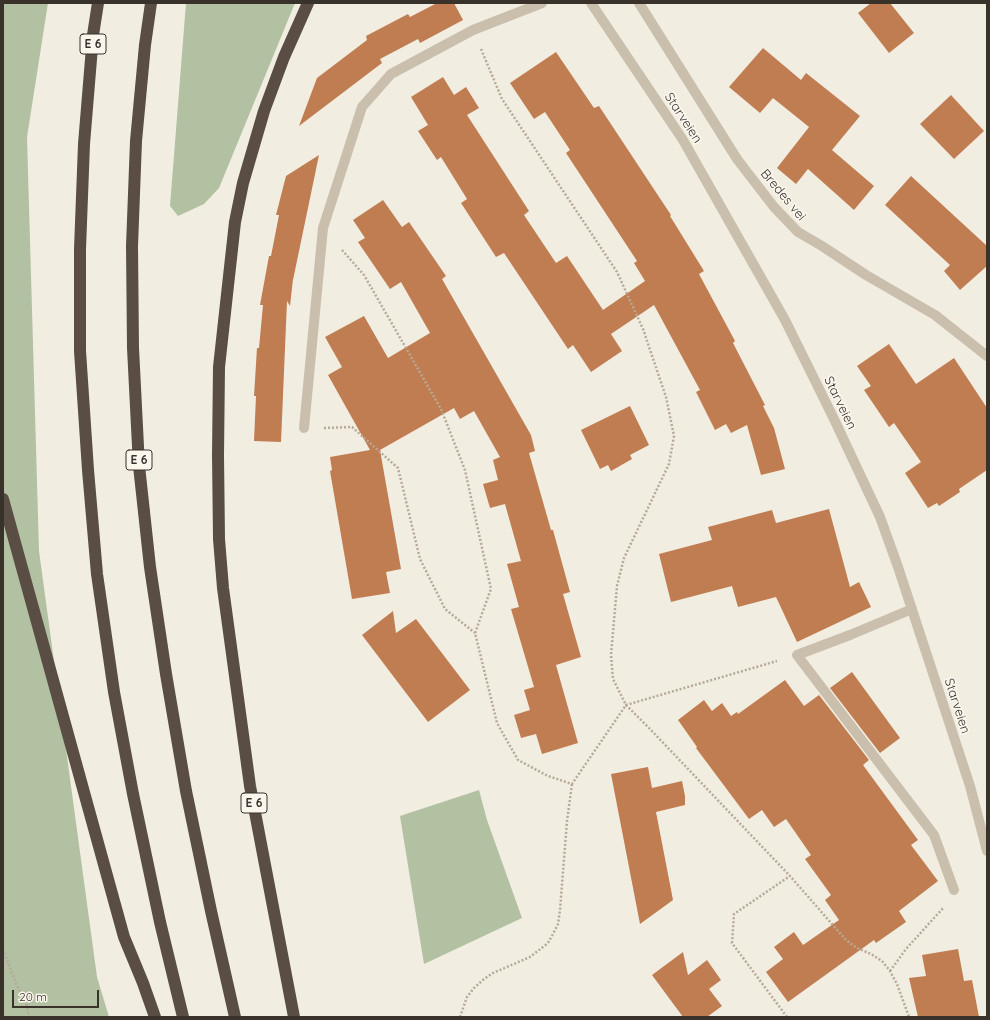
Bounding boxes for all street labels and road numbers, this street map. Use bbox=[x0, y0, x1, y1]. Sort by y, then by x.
road number: E 6 bbox=[80, 34, 106, 54]
street label: Starveien bbox=[661, 90, 705, 146]
street label: Bredes vei bbox=[757, 166, 809, 224]
street label: Starveien bbox=[820, 374, 860, 432]
road number: E 6 bbox=[126, 450, 152, 470]
street label: Starveien bbox=[941, 676, 973, 736]
road number: E 6 bbox=[241, 793, 267, 813]

